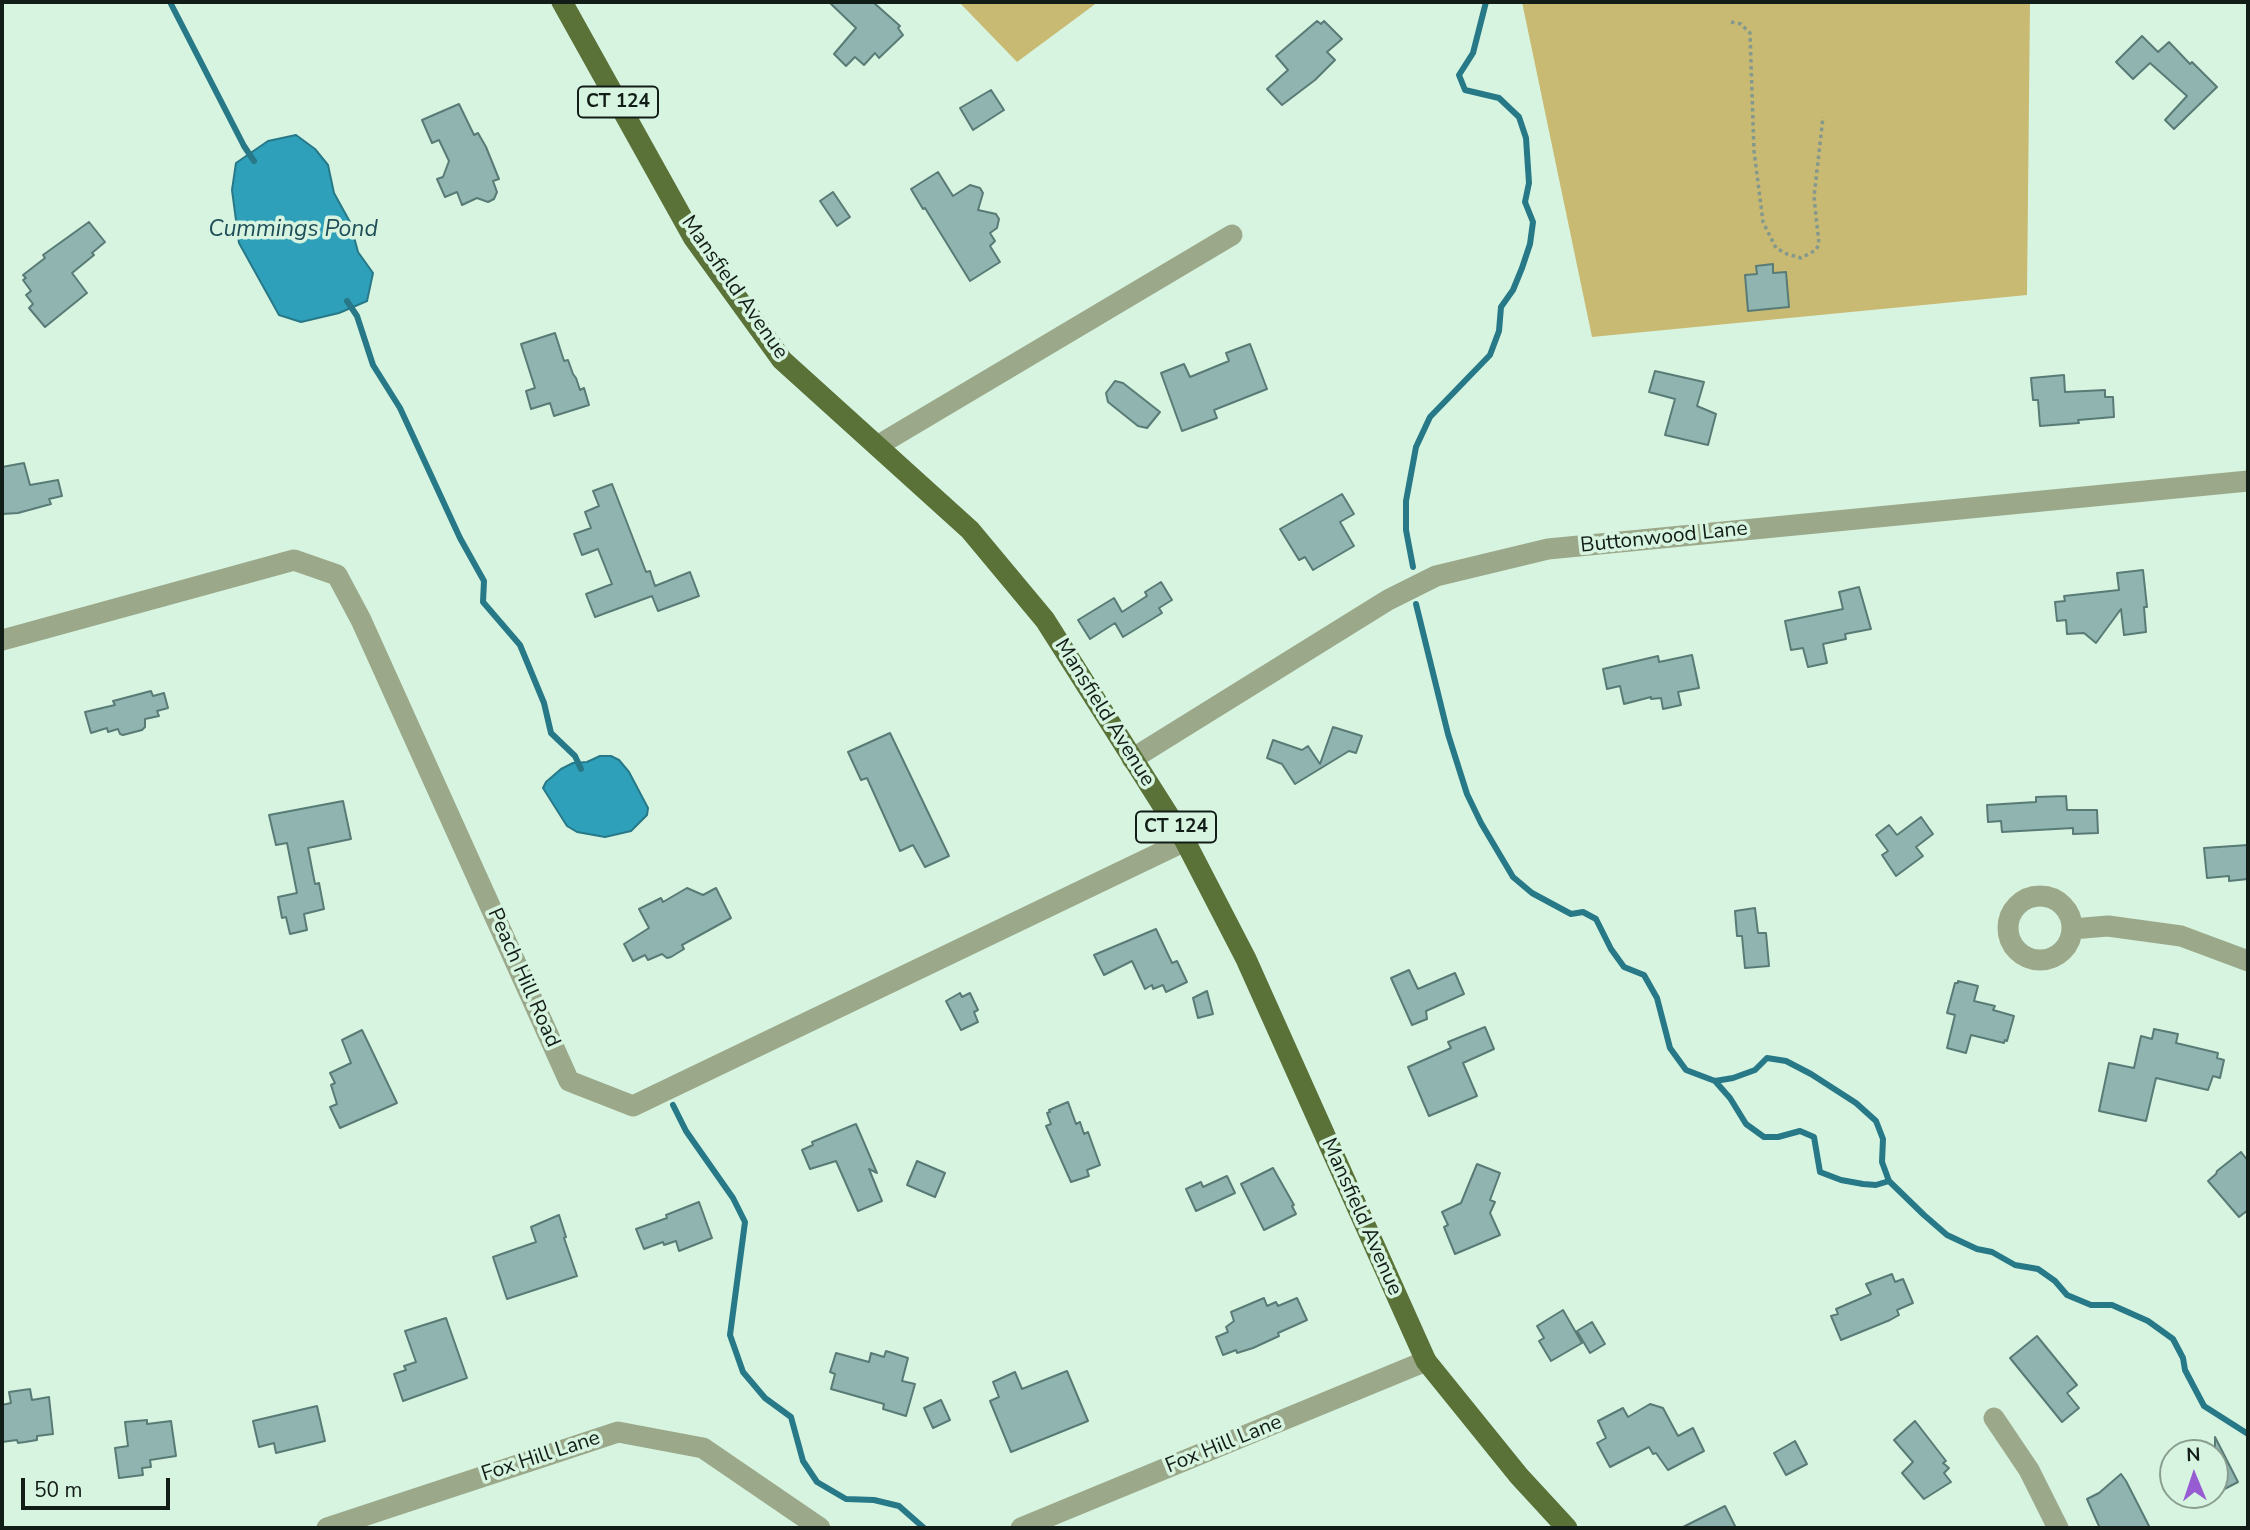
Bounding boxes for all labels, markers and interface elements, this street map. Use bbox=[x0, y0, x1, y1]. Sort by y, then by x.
road number: CT 124 bbox=[578, 86, 658, 118]
street label: Mansfield Avenue bbox=[675, 211, 793, 365]
water label: Cummings Pond bbox=[208, 216, 378, 244]
street label: Buttonwood Lane bbox=[1579, 517, 1749, 559]
street label: Mansfield Avenue bbox=[1048, 635, 1160, 791]
road number: CT 124 bbox=[1136, 812, 1216, 842]
street label: Peach Hill Road bbox=[481, 904, 565, 1052]
street label: Mansfield Avenue bbox=[1315, 1135, 1407, 1299]
street label: Fox Hill Lane bbox=[1162, 1410, 1286, 1480]
street label: Fox Hill Lane bbox=[478, 1426, 604, 1488]
north arrow bbox=[2159, 1439, 2229, 1509]
text: N bbox=[2186, 1442, 2201, 1468]
scale bar bbox=[24, 1464, 173, 1508]
text: 50 m bbox=[34, 1476, 83, 1504]

